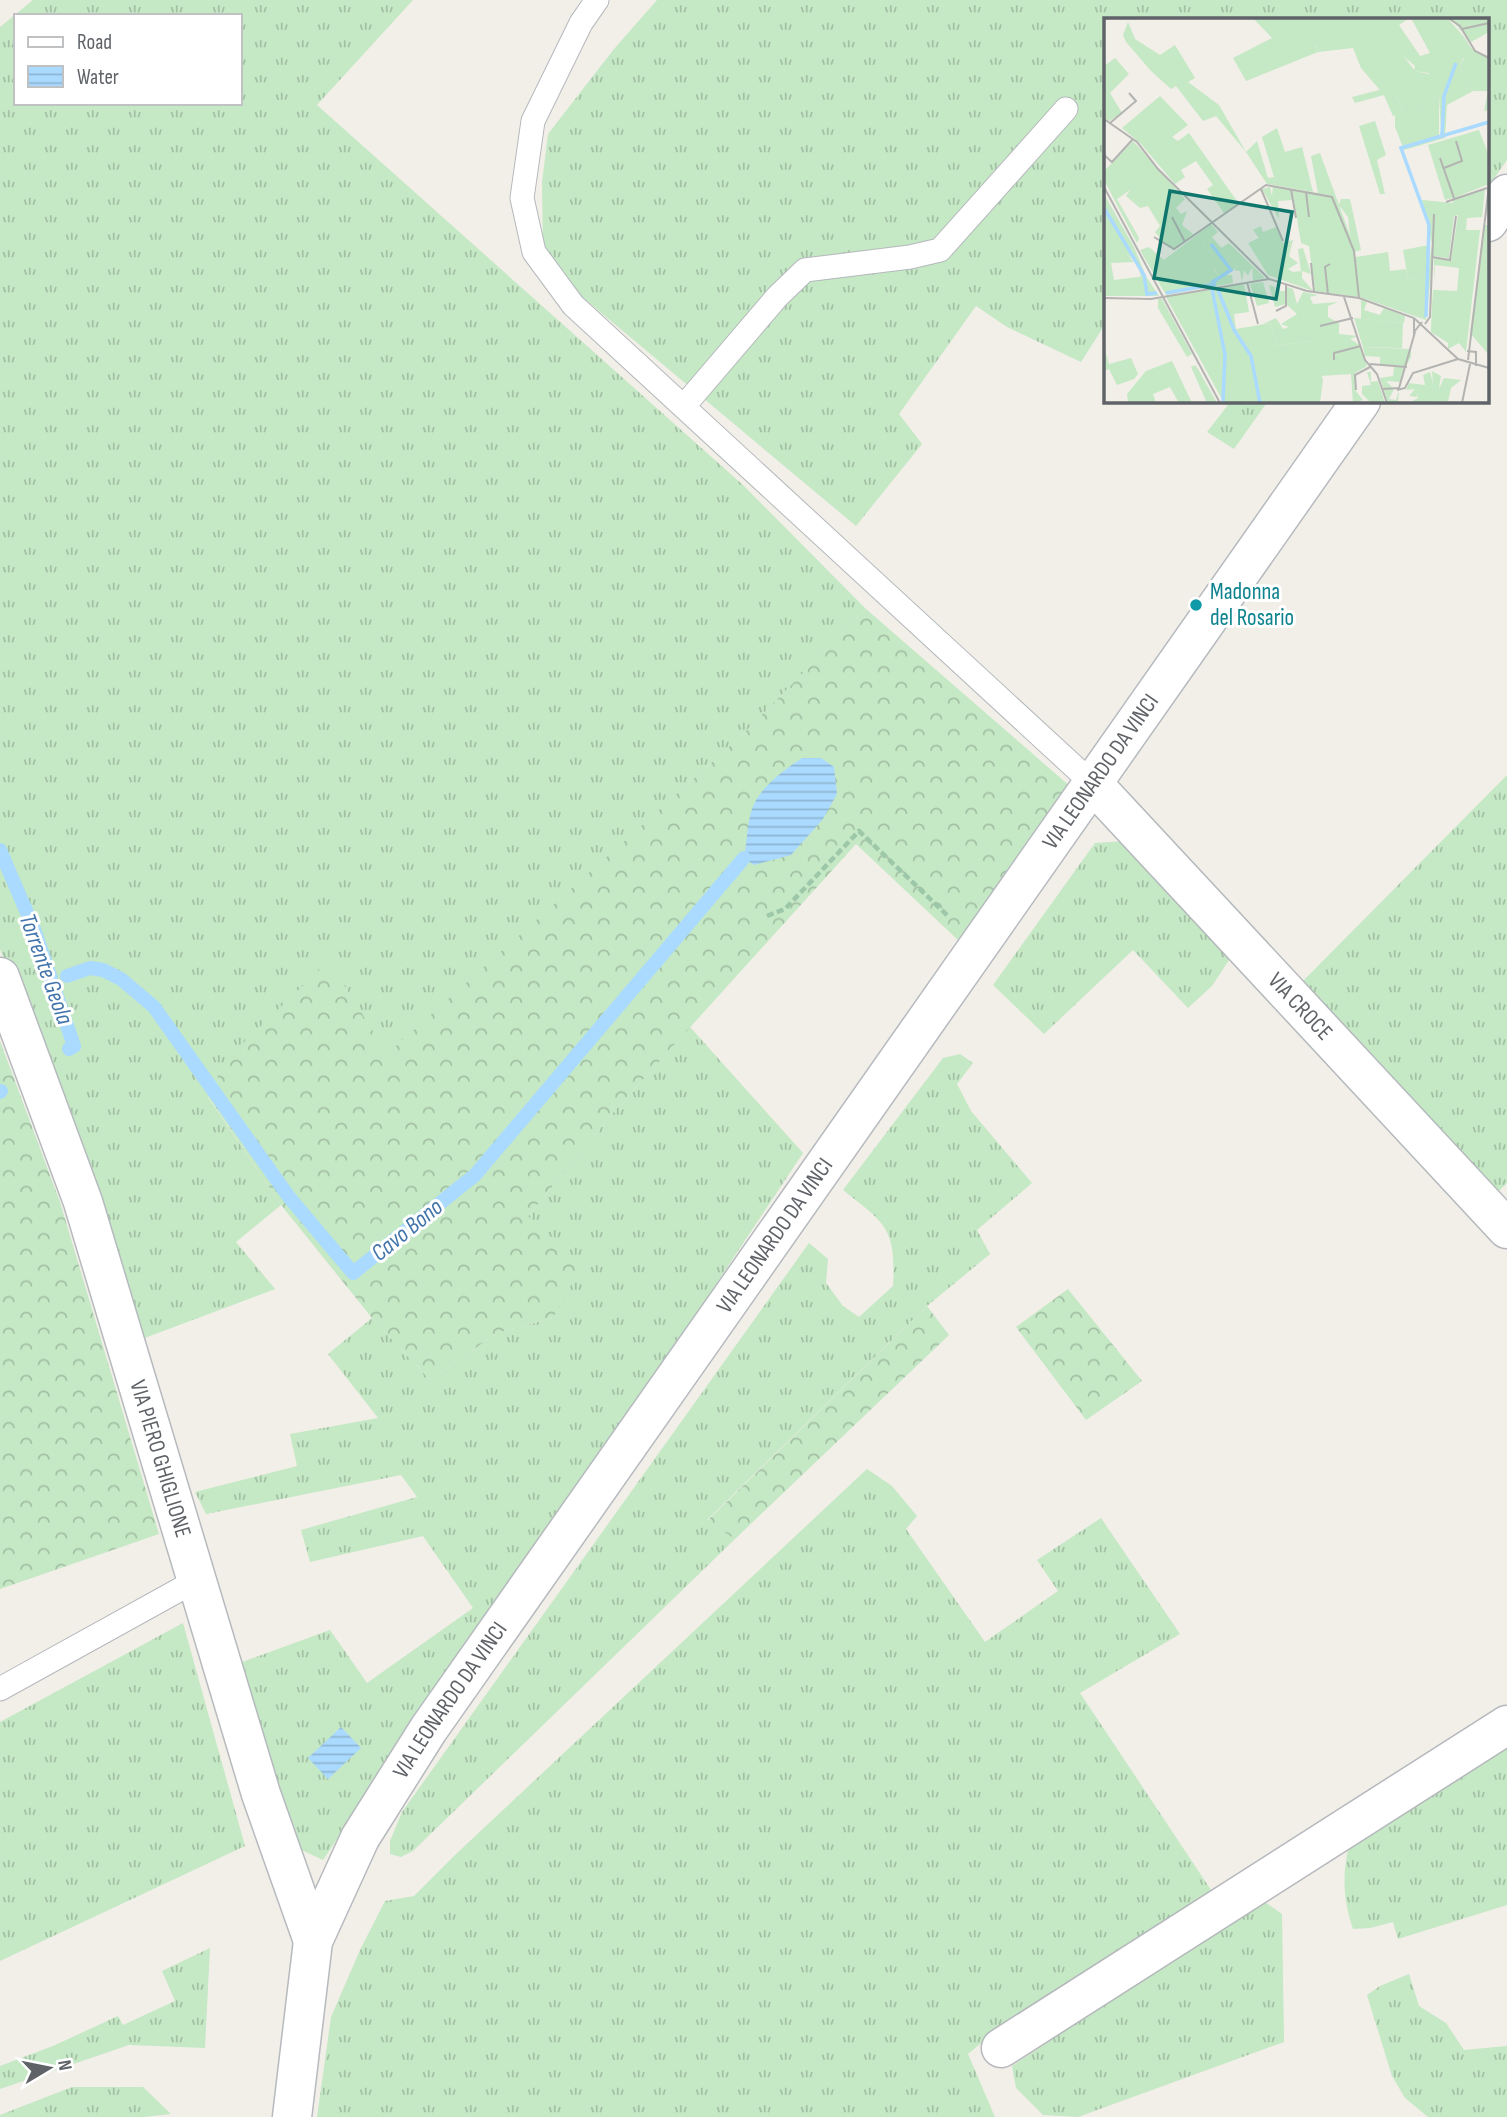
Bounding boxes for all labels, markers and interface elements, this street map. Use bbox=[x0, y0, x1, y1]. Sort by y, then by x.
legend bbox=[14, 14, 242, 105]
inset map bbox=[1104, 18, 1490, 402]
text: Road bbox=[77, 30, 112, 55]
text: Water bbox=[77, 65, 119, 90]
place label: Madonna del Rosario bbox=[1210, 578, 1294, 632]
marker: Madonna del Rosario bbox=[1188, 597, 1204, 613]
street label: VIA LEONARDO DA VINCI bbox=[1037, 689, 1165, 855]
water label: Torrente Geola bbox=[13, 910, 79, 1028]
street label: VIA CROCE bbox=[1262, 967, 1338, 1046]
street label: VIA LEONARDO DA VINCI bbox=[711, 1153, 839, 1319]
water label: Cavo Bono bbox=[366, 1192, 449, 1267]
street label: VIA PIERO GHIGLIONE bbox=[123, 1377, 197, 1541]
street label: VIA LEONARDO DA VINCI bbox=[387, 1617, 513, 1784]
north arrow bbox=[14, 2033, 84, 2103]
text: N bbox=[52, 2058, 76, 2072]

